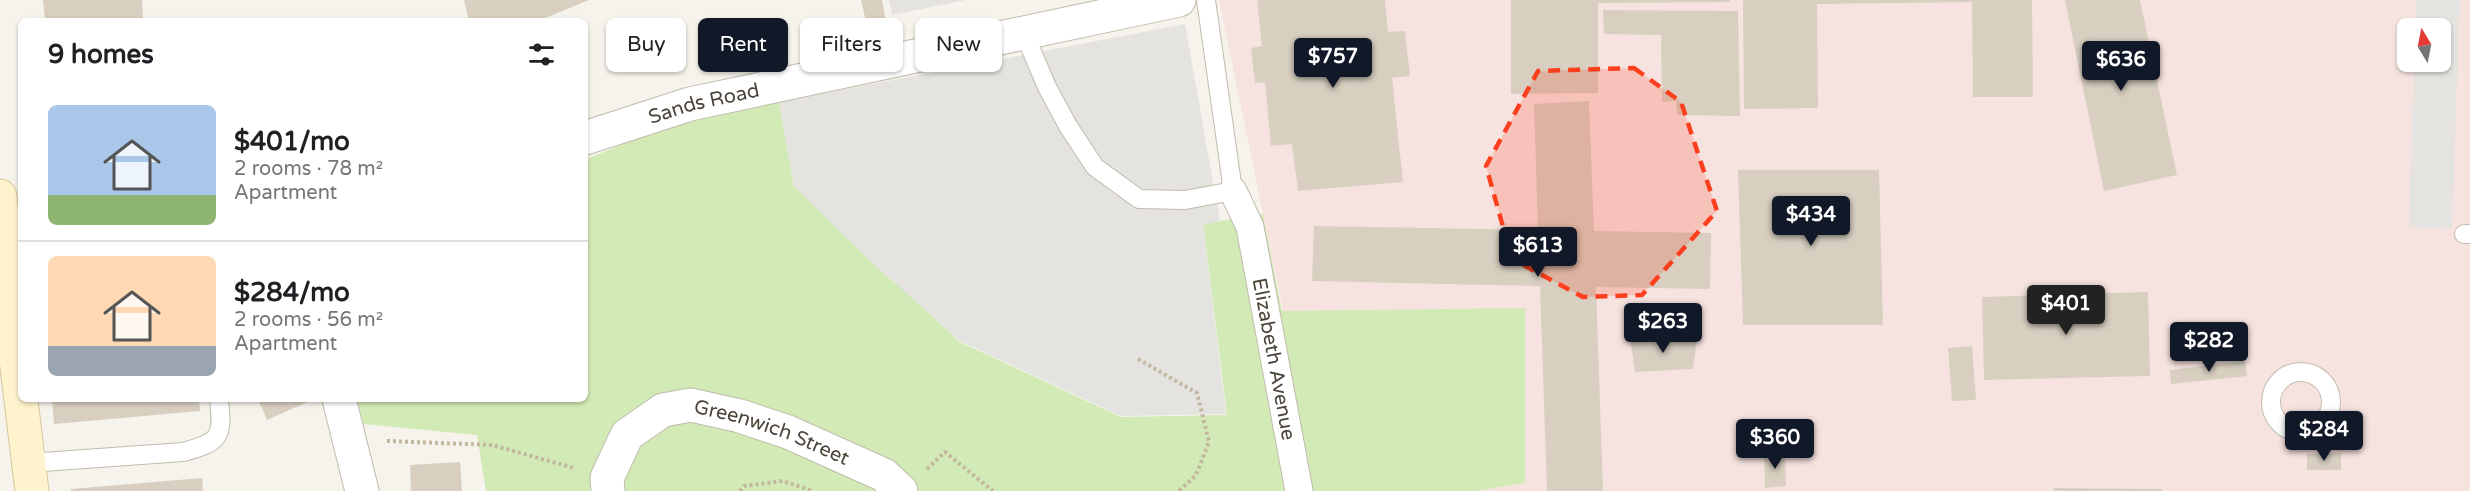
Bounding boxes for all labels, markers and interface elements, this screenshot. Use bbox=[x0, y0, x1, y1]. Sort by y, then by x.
chip: Buy bbox=[606, 18, 686, 72]
chip: Rent bbox=[698, 18, 788, 72]
chip: Filters bbox=[800, 18, 903, 72]
chip: New bbox=[915, 18, 1002, 72]
north arrow bbox=[2397, 18, 2451, 72]
map controls bbox=[2397, 18, 2451, 72]
icon: filters bbox=[525, 38, 558, 71]
pin: $757 bbox=[1297, 38, 1369, 89]
text: 9 homes bbox=[48, 39, 154, 70]
pin: $636 bbox=[2085, 41, 2157, 92]
text: $757 bbox=[1308, 45, 1358, 69]
text: $636 bbox=[2096, 48, 2146, 72]
street label: Sands Road bbox=[646, 79, 762, 130]
text: $401/mo bbox=[234, 126, 350, 157]
icon: home bbox=[96, 129, 168, 201]
text: 2 rooms · 78 m² bbox=[234, 157, 383, 181]
text: Apartment bbox=[234, 181, 337, 205]
pin: $434 bbox=[1775, 196, 1847, 247]
text: $434 bbox=[1786, 203, 1836, 227]
pin: $613 bbox=[1502, 227, 1574, 278]
text: $613 bbox=[1513, 234, 1563, 258]
street label: Elizabeth Avenue bbox=[1247, 276, 1300, 442]
text: $284/mo bbox=[234, 277, 350, 308]
icon: home bbox=[96, 280, 168, 352]
pin: $401 bbox=[2030, 285, 2102, 336]
text: $401 bbox=[2041, 292, 2091, 316]
pin: $263 bbox=[1627, 303, 1699, 354]
text: 2 rooms · 56 m² bbox=[234, 308, 383, 332]
text: $263 bbox=[1638, 310, 1688, 334]
pin: $282 bbox=[2173, 322, 2245, 373]
text: $282 bbox=[2184, 329, 2234, 353]
text: Apartment bbox=[234, 332, 337, 356]
street label: Greenwich Street bbox=[692, 395, 853, 471]
pin: $284 bbox=[2288, 411, 2360, 462]
text: $284 bbox=[2299, 418, 2349, 442]
pin: $360 bbox=[1739, 419, 1811, 470]
text: $360 bbox=[1750, 426, 1800, 450]

